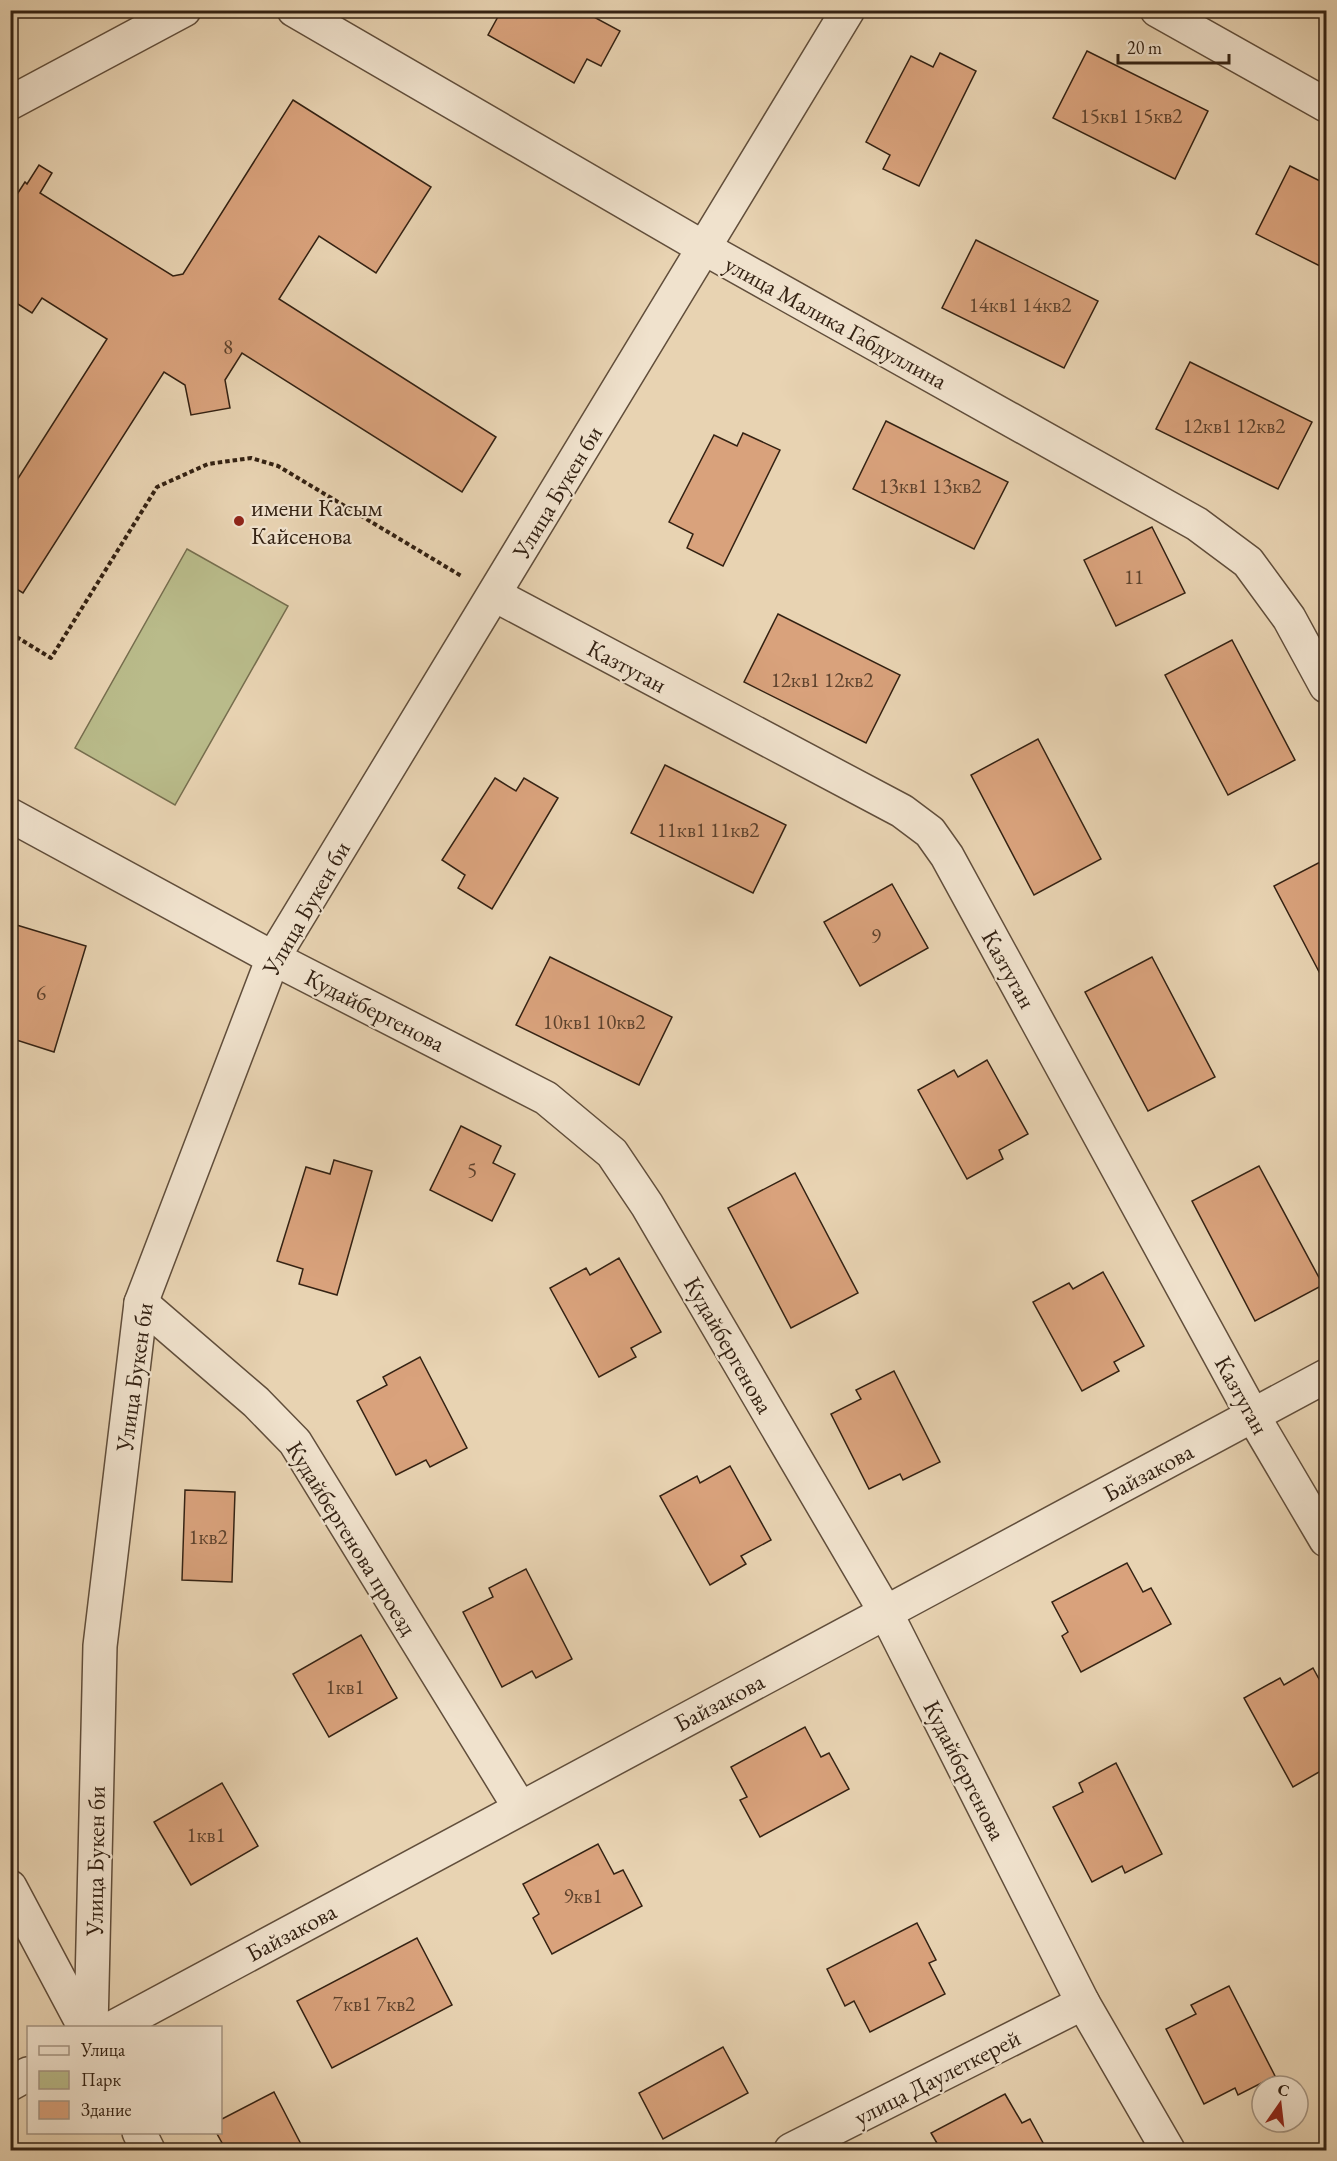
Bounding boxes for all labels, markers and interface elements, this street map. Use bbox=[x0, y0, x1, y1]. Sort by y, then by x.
scale bar bbox=[1118, 27, 1229, 65]
text: 20 m bbox=[1127, 36, 1162, 59]
house number: 15кв1 15кв2 bbox=[1080, 102, 1182, 129]
street label: улица Малика Габдуллина bbox=[719, 248, 953, 396]
house number: 14кв1 14кв2 bbox=[969, 291, 1071, 318]
house number: 8 bbox=[223, 333, 233, 360]
house number: 12кв1 12кв2 bbox=[1183, 412, 1285, 439]
street label: Улица Букен би bbox=[505, 419, 609, 565]
house number: 13кв1 13кв2 bbox=[879, 472, 981, 499]
place label: имени Касым Кайсенова bbox=[251, 492, 383, 551]
marker: имени Касым Кайсенова bbox=[232, 514, 246, 528]
house number: 11 bbox=[1124, 563, 1144, 590]
street label: Казтуган bbox=[582, 632, 672, 700]
house number: 12кв1 12кв2 bbox=[771, 666, 873, 693]
house number: 11кв1 11кв2 bbox=[657, 816, 759, 843]
street label: Улица Букен би bbox=[255, 835, 357, 982]
house number: 9 bbox=[871, 922, 881, 949]
street label: Казтуган bbox=[975, 924, 1043, 1014]
street label: Кудайбергенова bbox=[300, 961, 451, 1059]
house number: 6 bbox=[36, 979, 46, 1006]
house number: 10кв1 10кв2 bbox=[543, 1008, 645, 1035]
house number: 5 bbox=[467, 1156, 477, 1183]
street label: Кудайбергенова bbox=[677, 1271, 781, 1419]
street label: Улица Букен би bbox=[108, 1300, 160, 1454]
street label: Казтуган bbox=[1208, 1350, 1276, 1440]
street label: Кудайбергенова проезд bbox=[280, 1435, 424, 1641]
street label: Байзакова bbox=[1098, 1435, 1199, 1509]
house number: 1кв2 bbox=[188, 1523, 228, 1550]
street label: Байзакова bbox=[669, 1665, 770, 1739]
house number: 1кв1 bbox=[325, 1673, 365, 1700]
street label: Кудайбергенова bbox=[916, 1695, 1014, 1846]
street label: Улица Букен би bbox=[78, 1785, 112, 1937]
house number: 1кв1 bbox=[186, 1821, 226, 1848]
house number: 9кв1 bbox=[563, 1882, 603, 1909]
street label: Байзакова bbox=[241, 1895, 342, 1969]
house number: 7кв1 7кв2 bbox=[333, 1990, 415, 2017]
street label: улица Даулеткерей bbox=[849, 2022, 1026, 2132]
legend bbox=[27, 2026, 222, 2134]
text: Улица bbox=[80, 2038, 126, 2061]
text: Парк bbox=[81, 2068, 121, 2091]
north arrow bbox=[1250, 2074, 1310, 2134]
text: С bbox=[1275, 2078, 1292, 2101]
text: Здание bbox=[81, 2098, 131, 2121]

